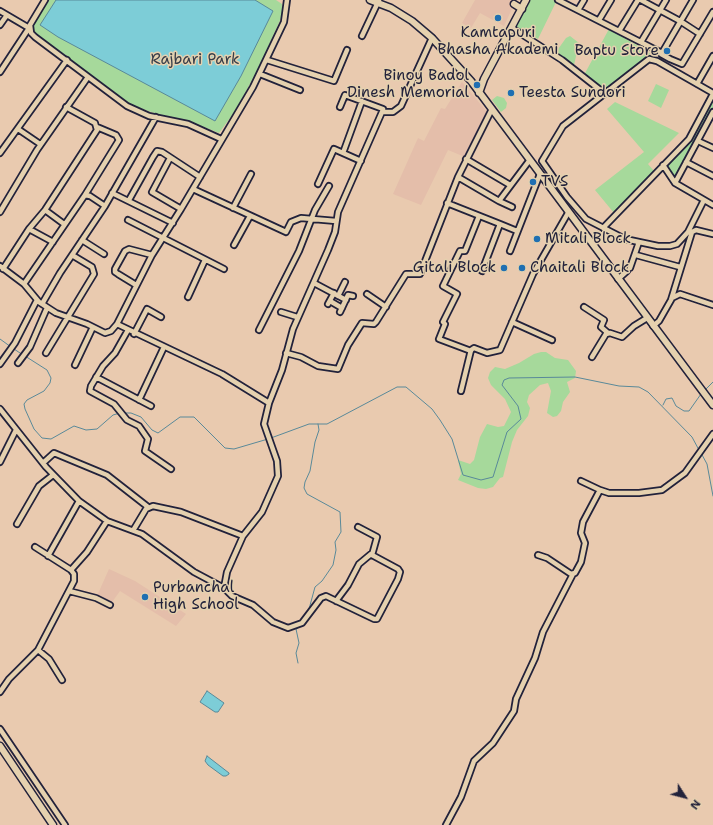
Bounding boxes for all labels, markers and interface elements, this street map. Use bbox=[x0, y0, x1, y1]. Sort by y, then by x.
marker: Kamtapuri Bhasha Akademi bbox=[493, 13, 503, 23]
place label: Kamtapuri Bhasha Akademi bbox=[437, 24, 559, 59]
place label: Baptu Store bbox=[575, 42, 659, 60]
marker: Baptu Store bbox=[662, 46, 672, 56]
park label: Rajbari Park bbox=[150, 51, 240, 69]
place label: Binoy Badol Dinesh Memorial bbox=[347, 67, 469, 102]
marker: Binoy Badol Dinesh Memorial bbox=[472, 80, 482, 90]
place label: Teesta Sundori bbox=[519, 84, 626, 102]
marker: Teesta Sundori bbox=[506, 88, 516, 98]
place label: TVS bbox=[541, 173, 568, 191]
marker: TVS bbox=[528, 177, 538, 187]
place label: Mitali Block bbox=[545, 230, 631, 248]
marker: Mitali Block bbox=[532, 234, 542, 244]
place label: Gitali Block bbox=[413, 259, 496, 277]
place label: Chaitali Block bbox=[530, 259, 629, 277]
marker: Gitali Block bbox=[499, 263, 509, 273]
marker: Chaitali Block bbox=[517, 263, 527, 273]
place label: Purbanchal High School bbox=[153, 579, 239, 614]
marker: Purbanchal High School bbox=[140, 592, 150, 602]
north arrow bbox=[665, 777, 705, 817]
text: N bbox=[686, 796, 704, 812]

